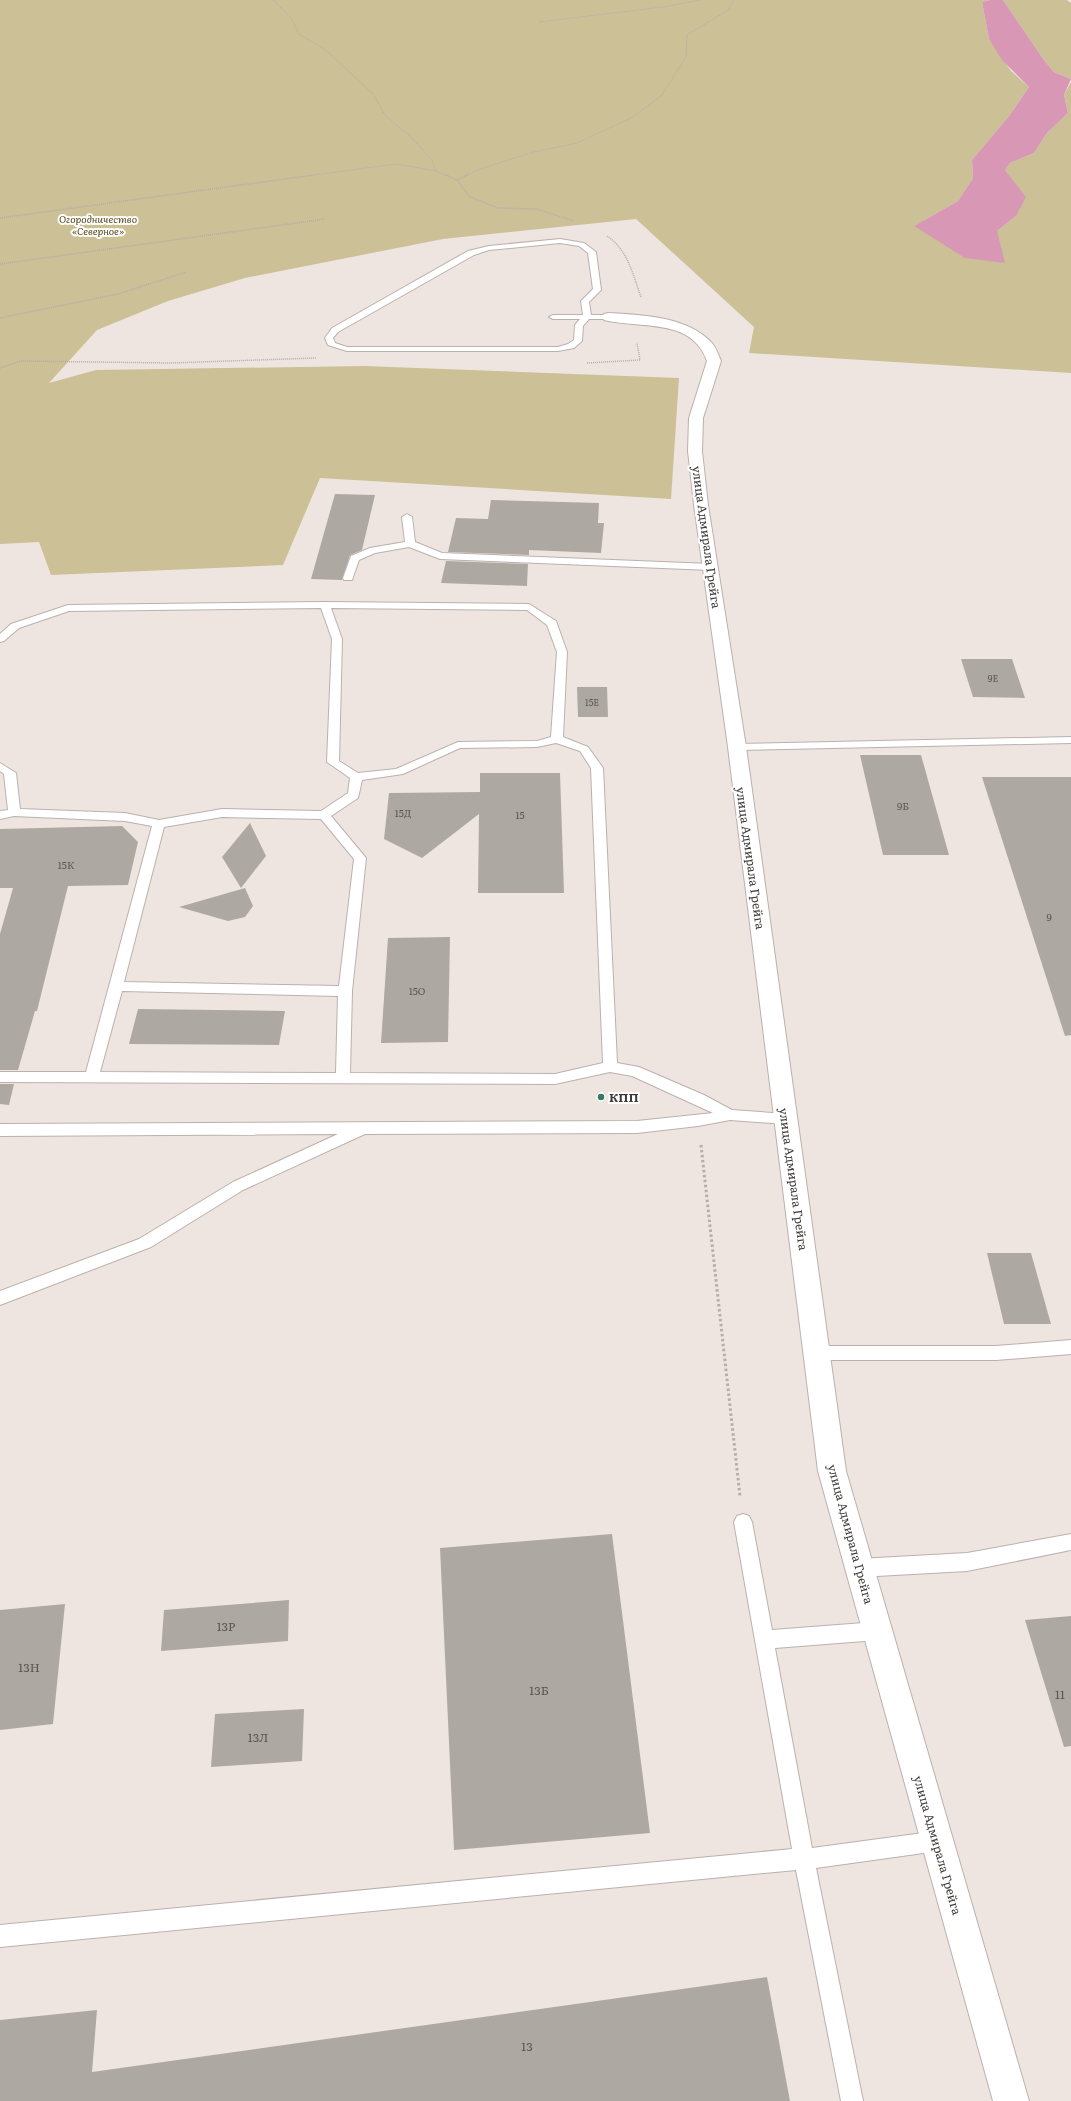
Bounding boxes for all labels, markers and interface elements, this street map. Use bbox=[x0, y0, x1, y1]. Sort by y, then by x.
park label: Огородничество «Северное» bbox=[59, 211, 137, 238]
street label: улица Адмирала Грейга bbox=[688, 464, 726, 610]
house number: 9Е bbox=[988, 671, 998, 685]
house number: 15Е bbox=[585, 695, 599, 709]
street label: улица Адмирала Грейга bbox=[732, 785, 770, 931]
house number: 9Б bbox=[897, 798, 909, 813]
house number: 15Д bbox=[395, 805, 411, 820]
house number: 15 bbox=[515, 807, 525, 822]
house number: 15К bbox=[58, 857, 75, 872]
house number: 9 bbox=[1046, 909, 1052, 924]
house number: 15О bbox=[409, 983, 426, 998]
place label: КПП bbox=[609, 1088, 639, 1106]
marker: КПП bbox=[596, 1092, 606, 1102]
street label: улица Адмирала Грейга bbox=[775, 1106, 813, 1252]
street label: улица Адмирала Грейга bbox=[824, 1462, 878, 1606]
house number: 13Р bbox=[217, 1617, 235, 1635]
house number: 13Н bbox=[18, 1658, 40, 1676]
house number: 13Б bbox=[529, 1681, 549, 1699]
house number: 11 bbox=[1055, 1685, 1065, 1703]
house number: 13Л bbox=[248, 1728, 268, 1746]
street label: улица Адмирала Грейга bbox=[910, 1773, 967, 1917]
house number: 13 bbox=[521, 2037, 533, 2055]

